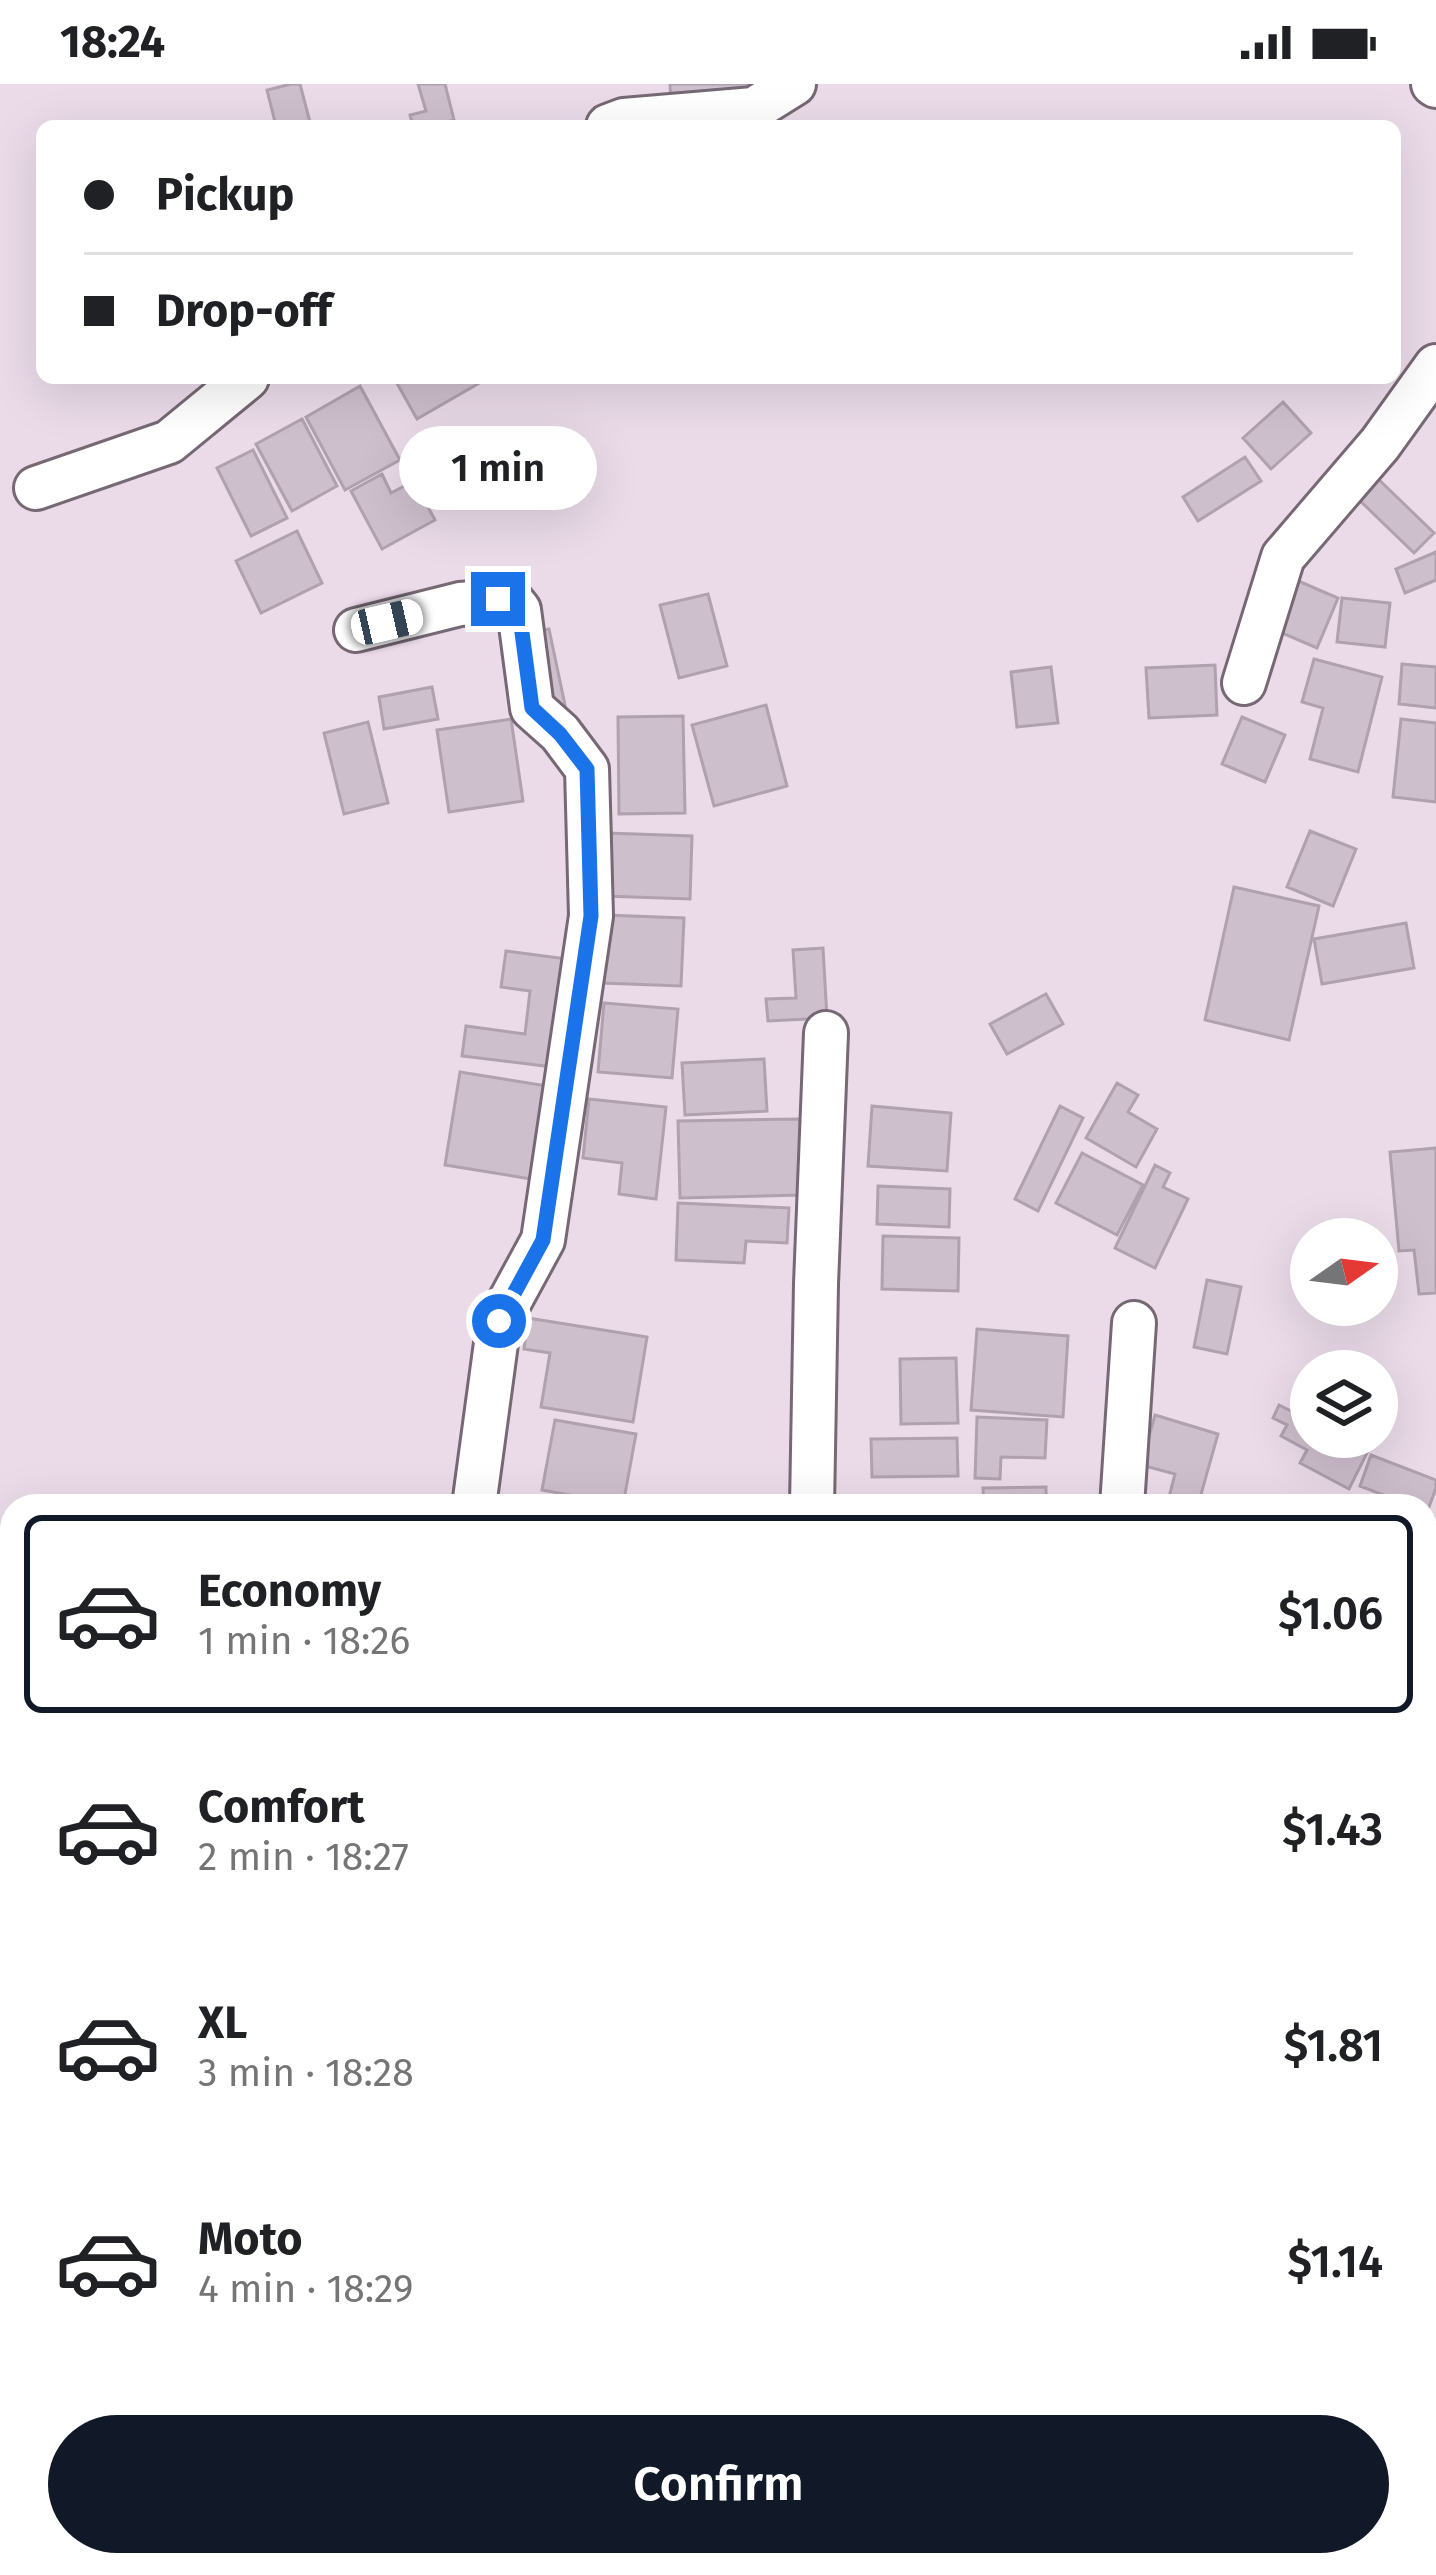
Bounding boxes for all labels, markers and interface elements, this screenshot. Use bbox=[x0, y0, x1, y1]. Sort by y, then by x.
text: 18:24 bbox=[60, 15, 165, 69]
text: Pickup bbox=[156, 168, 294, 222]
text: Drop-off bbox=[156, 284, 332, 338]
callout: 1 min bbox=[399, 425, 597, 509]
text: 1 min bbox=[451, 445, 545, 491]
route end bbox=[471, 572, 525, 626]
car bbox=[348, 596, 426, 648]
north arrow bbox=[1290, 1218, 1398, 1326]
map controls bbox=[1290, 1218, 1398, 1458]
route start bbox=[472, 1294, 526, 1348]
button: layers bbox=[1290, 1350, 1398, 1458]
icon: car bbox=[54, 1560, 162, 1668]
text: Economy bbox=[198, 1564, 381, 1618]
text: $1.06 bbox=[1278, 1587, 1383, 1641]
text: 1 min · 18:26 bbox=[198, 1618, 410, 1664]
icon: car bbox=[54, 1776, 162, 1884]
text: Comfort bbox=[198, 1780, 365, 1834]
text: $1.43 bbox=[1282, 1803, 1383, 1857]
text: 2 min · 18:27 bbox=[198, 1834, 409, 1880]
icon: car bbox=[54, 1992, 162, 2100]
text: XL bbox=[198, 1996, 247, 2050]
text: $1.81 bbox=[1284, 2019, 1383, 2073]
text: 3 min · 18:28 bbox=[198, 2050, 414, 2096]
icon: car bbox=[54, 2208, 162, 2316]
text: Moto bbox=[198, 2212, 303, 2266]
text: $1.14 bbox=[1288, 2235, 1383, 2289]
text: 4 min · 18:29 bbox=[198, 2266, 414, 2312]
button: Confirm bbox=[48, 2415, 1389, 2553]

